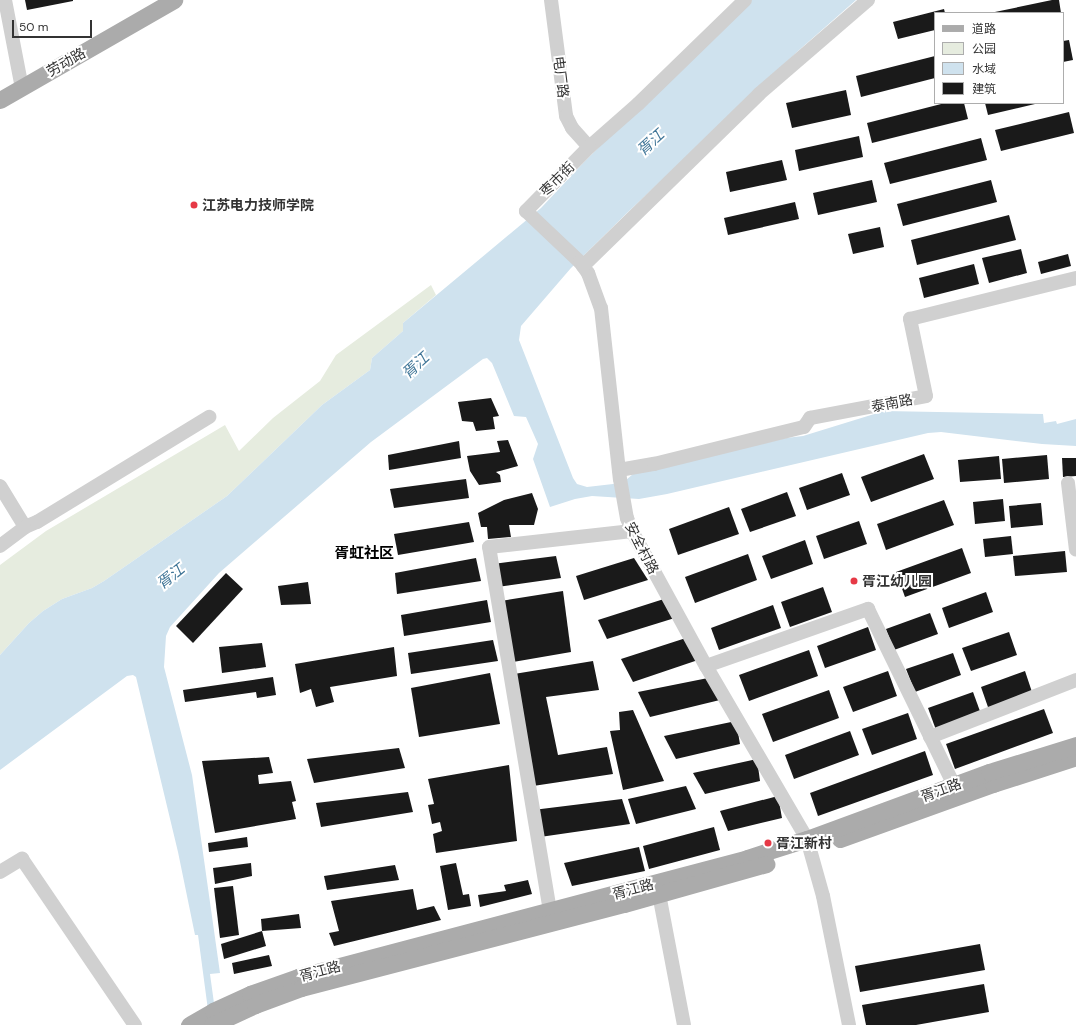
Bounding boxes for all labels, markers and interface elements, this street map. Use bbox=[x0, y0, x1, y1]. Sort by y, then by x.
scale bar bbox=[14, 12, 94, 38]
legend bbox=[934, 12, 1064, 104]
text: 50 m bbox=[19, 19, 48, 35]
text: 道路 bbox=[972, 21, 996, 37]
text: 公园 bbox=[972, 41, 996, 57]
street label: 劳动路 bbox=[44, 44, 88, 80]
street label: 电厂路 bbox=[550, 55, 572, 99]
text: 水域 bbox=[972, 61, 996, 77]
text: 建筑 bbox=[972, 81, 996, 97]
water label: 胥江 bbox=[634, 126, 668, 160]
street label: 枣市街 bbox=[536, 158, 578, 200]
place label: 江苏电力技师学院 bbox=[202, 197, 314, 213]
marker: 江苏电力技师学院 bbox=[189, 200, 199, 210]
water label: 胥江 bbox=[399, 349, 433, 383]
street label: 泰南路 bbox=[870, 391, 914, 415]
street label: 安全村路 bbox=[622, 519, 662, 577]
district label: 胥虹社区 bbox=[334, 545, 394, 563]
water label: 胥江 bbox=[154, 561, 188, 593]
place label: 胥江幼儿园 bbox=[862, 573, 932, 589]
marker: 胥江幼儿园 bbox=[849, 576, 859, 586]
street label: 胥江路 bbox=[918, 775, 964, 805]
place label: 胥江新村 bbox=[776, 835, 832, 851]
marker: 胥江新村 bbox=[763, 838, 773, 848]
street label: 胥江路 bbox=[611, 875, 655, 903]
street label: 胥江路 bbox=[298, 957, 342, 985]

